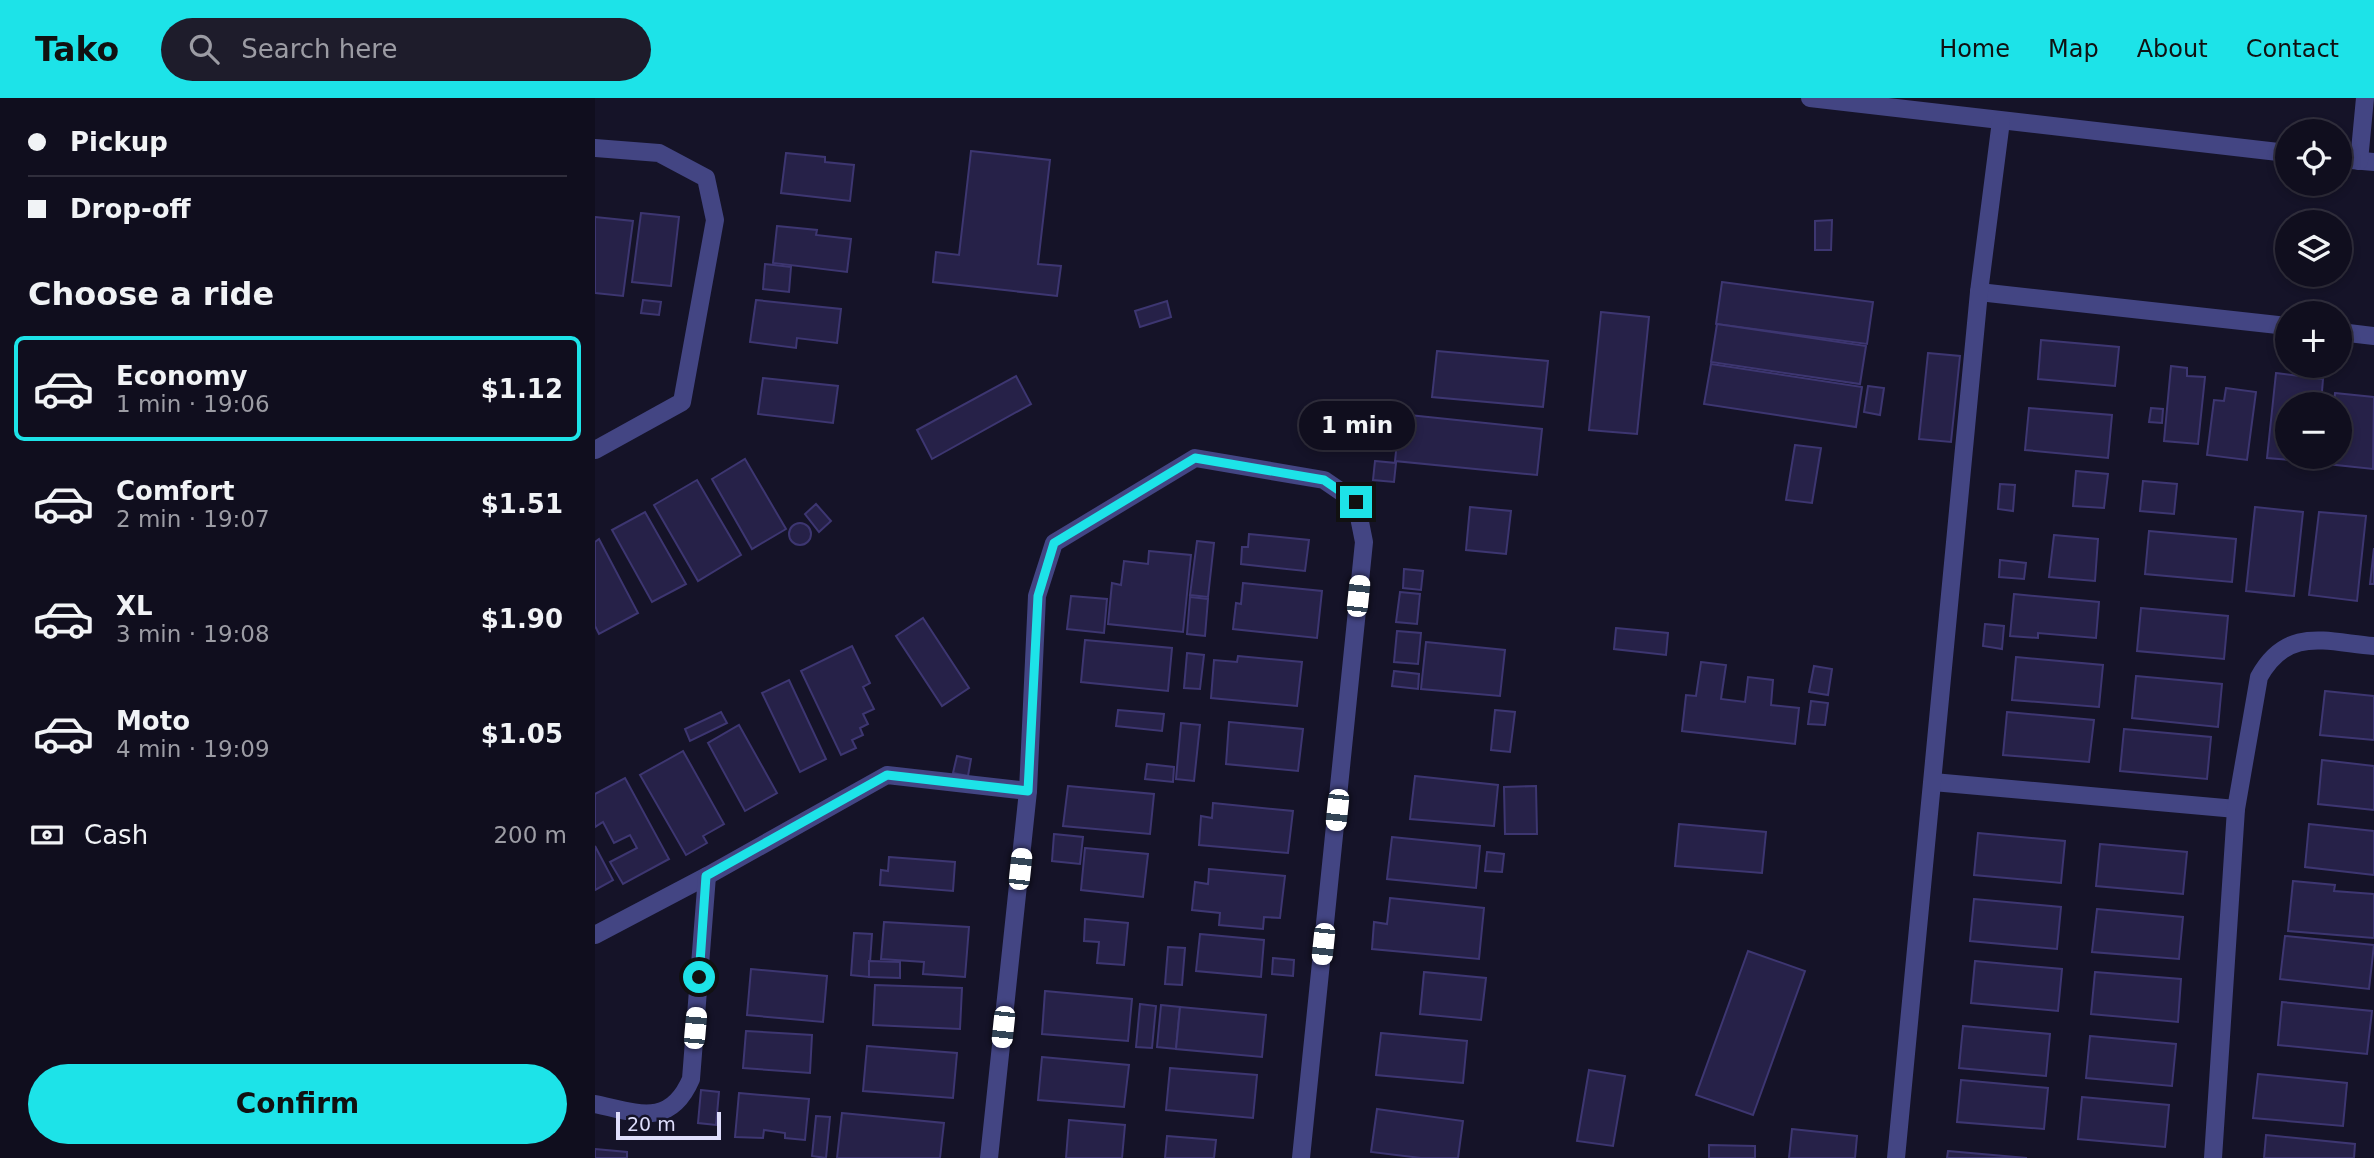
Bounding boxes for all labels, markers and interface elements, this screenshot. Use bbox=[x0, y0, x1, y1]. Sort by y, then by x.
search box bbox=[161, 18, 651, 81]
text: Tako bbox=[35, 30, 119, 69]
icon: search bbox=[185, 30, 223, 68]
text: Search here bbox=[241, 34, 397, 64]
text: Home bbox=[1939, 35, 2010, 63]
text: Map bbox=[2048, 35, 2099, 63]
text: About bbox=[2137, 35, 2208, 63]
text: Contact bbox=[2246, 35, 2339, 63]
map controls bbox=[2275, 119, 2352, 469]
button: locate bbox=[2275, 119, 2352, 196]
text: Pickup bbox=[70, 127, 168, 157]
text: Drop-off bbox=[70, 194, 191, 224]
button: layers bbox=[2275, 210, 2352, 287]
text: Choose a ride bbox=[28, 275, 274, 313]
button: + bbox=[2275, 301, 2352, 378]
icon: car bbox=[32, 357, 95, 420]
text: Economy bbox=[116, 361, 247, 391]
text: $1.12 bbox=[481, 374, 563, 404]
text: 1 min · 19:06 bbox=[116, 391, 270, 417]
button: − bbox=[2275, 392, 2352, 469]
callout: 1 min bbox=[1298, 400, 1414, 450]
text: 1 min bbox=[1321, 412, 1393, 438]
icon: car bbox=[32, 472, 95, 535]
text: Comfort bbox=[116, 476, 234, 506]
route end bbox=[1340, 486, 1372, 518]
text: $1.51 bbox=[481, 489, 563, 519]
text: 2 min · 19:07 bbox=[116, 506, 270, 532]
car bbox=[1346, 574, 1371, 618]
icon: car bbox=[32, 587, 95, 650]
text: XL bbox=[116, 591, 153, 621]
text: $1.90 bbox=[481, 604, 563, 634]
text: 3 min · 19:08 bbox=[116, 621, 270, 647]
icon: car bbox=[32, 702, 95, 765]
text: Moto bbox=[116, 706, 190, 736]
text: $1.05 bbox=[481, 719, 563, 749]
text: 4 min · 19:09 bbox=[116, 736, 270, 762]
car bbox=[1325, 788, 1350, 832]
icon: cash bbox=[28, 816, 66, 854]
text: Cash bbox=[84, 820, 148, 850]
text: 200 m bbox=[493, 822, 567, 848]
car bbox=[1008, 847, 1033, 891]
car bbox=[1311, 922, 1336, 966]
route start bbox=[683, 961, 715, 993]
car bbox=[991, 1005, 1016, 1049]
car bbox=[683, 1006, 708, 1050]
button: Confirm bbox=[28, 1064, 567, 1144]
scale bar bbox=[616, 1109, 721, 1141]
text: 20 m bbox=[627, 1113, 676, 1135]

